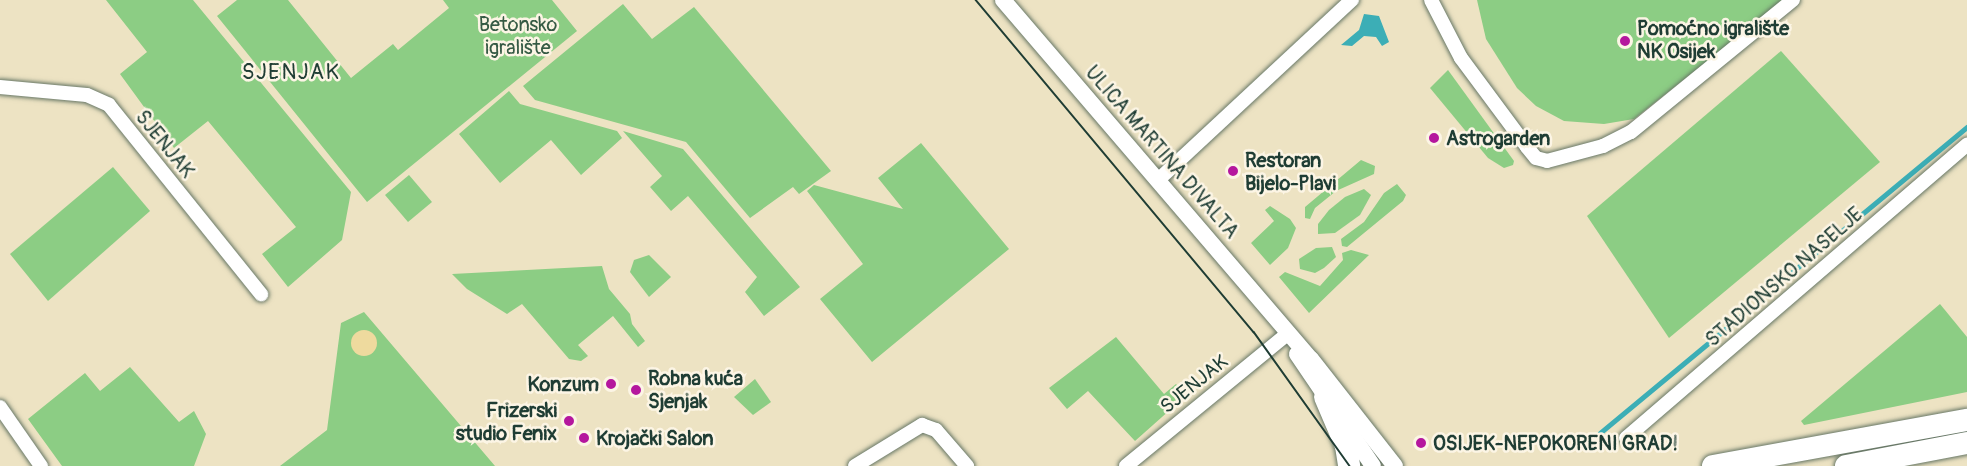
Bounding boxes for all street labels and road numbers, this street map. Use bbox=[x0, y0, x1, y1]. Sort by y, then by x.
street label: ULICA MARTINA DIVALTA bbox=[1080, 61, 1244, 243]
street label: SJENJAK bbox=[130, 105, 200, 183]
street label: STADIONSKO NASELJE bbox=[1701, 202, 1867, 352]
street label: SJENJAK bbox=[1155, 349, 1233, 419]

